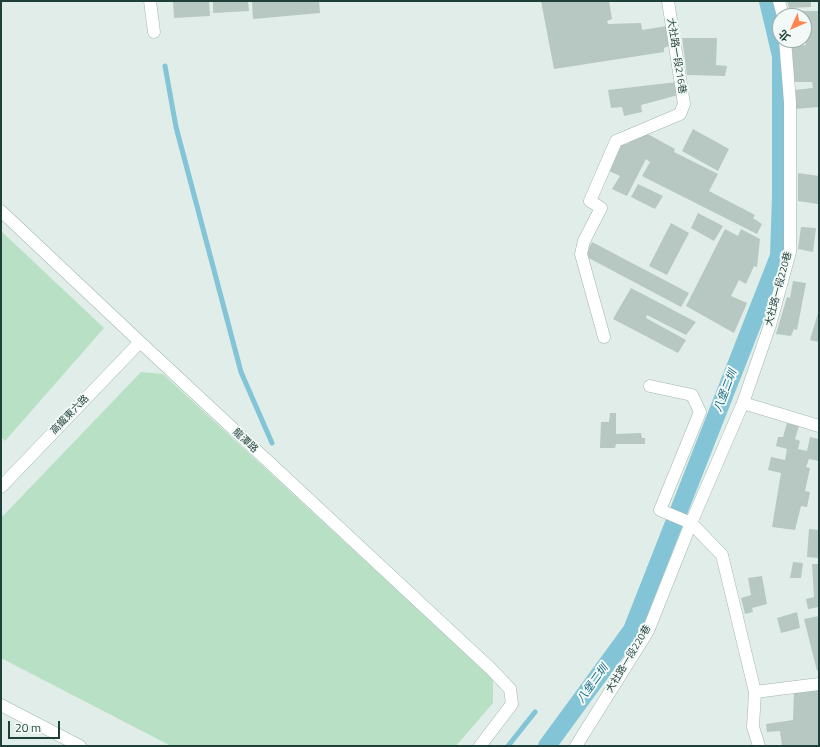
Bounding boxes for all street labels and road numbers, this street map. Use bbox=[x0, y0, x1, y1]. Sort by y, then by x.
street label: 大社路一段216巷 bbox=[664, 17, 688, 95]
street label: 大社路一段220巷 bbox=[763, 250, 795, 328]
street label: 高鐵東六路 bbox=[48, 393, 92, 437]
street label: 龍潭路 bbox=[230, 426, 260, 456]
street label: 大社路一段220巷 bbox=[604, 623, 654, 695]

